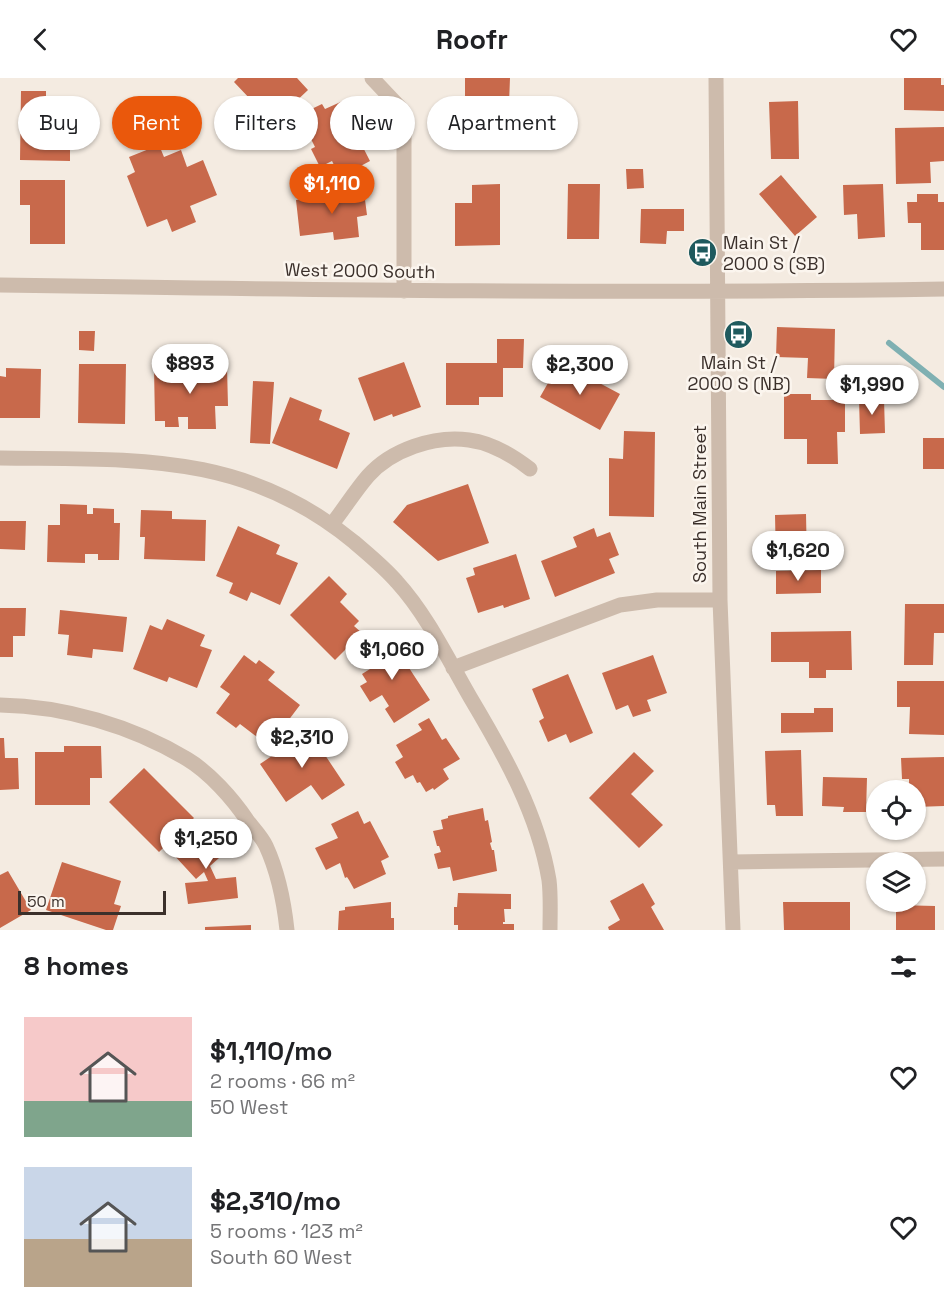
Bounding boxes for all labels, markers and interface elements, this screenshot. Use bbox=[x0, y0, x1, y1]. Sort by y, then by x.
text: Roofr bbox=[436, 22, 508, 57]
icon: back bbox=[24, 23, 57, 56]
icon: heart bbox=[887, 23, 920, 56]
chip: Buy bbox=[18, 96, 100, 150]
chip: Rent bbox=[112, 96, 202, 150]
chip: Filters bbox=[214, 96, 318, 150]
chip: New bbox=[330, 96, 415, 150]
chip: Apartment bbox=[427, 96, 578, 150]
pin: $1,110 bbox=[283, 164, 381, 215]
text: $1,110 bbox=[303, 170, 361, 196]
place label: Main St / 2000 S (SB) bbox=[723, 231, 825, 275]
bus stop icon: Main St / 2000 S (SB) bbox=[686, 237, 718, 269]
street label: West 2000 South bbox=[284, 258, 436, 283]
bus stop icon: Main St / 2000 S (NB) bbox=[723, 318, 755, 350]
pin: $893 bbox=[154, 344, 226, 395]
pin: $2,300 bbox=[531, 345, 629, 396]
text: $893 bbox=[166, 350, 214, 376]
text: $2,300 bbox=[546, 351, 614, 377]
place label: Main St / 2000 S (NB) bbox=[687, 351, 791, 395]
pin: $1,990 bbox=[823, 365, 921, 416]
text: $1,990 bbox=[840, 371, 904, 397]
street label: South Main Street bbox=[688, 425, 711, 583]
pin: $1,620 bbox=[749, 531, 847, 582]
text: $1,620 bbox=[766, 537, 830, 563]
pin: $1,060 bbox=[343, 630, 441, 681]
text: $1,060 bbox=[359, 636, 425, 662]
pin: $2,310 bbox=[253, 718, 351, 769]
text: $2,310 bbox=[270, 724, 334, 750]
map controls bbox=[866, 780, 926, 912]
button: locate bbox=[866, 780, 926, 840]
pin: $1,250 bbox=[157, 819, 255, 870]
text: $1,250 bbox=[174, 825, 238, 851]
button: layers bbox=[866, 852, 926, 912]
scale bar bbox=[18, 888, 166, 916]
text: 50 m bbox=[27, 891, 65, 912]
text: 8 homes bbox=[24, 949, 129, 983]
icon: filters bbox=[887, 950, 920, 983]
text: $1,110/mo bbox=[210, 1034, 332, 1068]
icon: home bbox=[72, 1041, 144, 1113]
icon: heart bbox=[887, 1061, 920, 1094]
text: 2 rooms · 66 m² bbox=[210, 1068, 355, 1094]
text: 50 West bbox=[210, 1094, 288, 1120]
text: $2,310/mo bbox=[210, 1184, 341, 1218]
icon: home bbox=[72, 1191, 144, 1263]
icon: heart bbox=[887, 1211, 920, 1244]
text: 5 rooms · 123 m² bbox=[210, 1218, 363, 1244]
text: South 60 West bbox=[210, 1244, 352, 1270]

